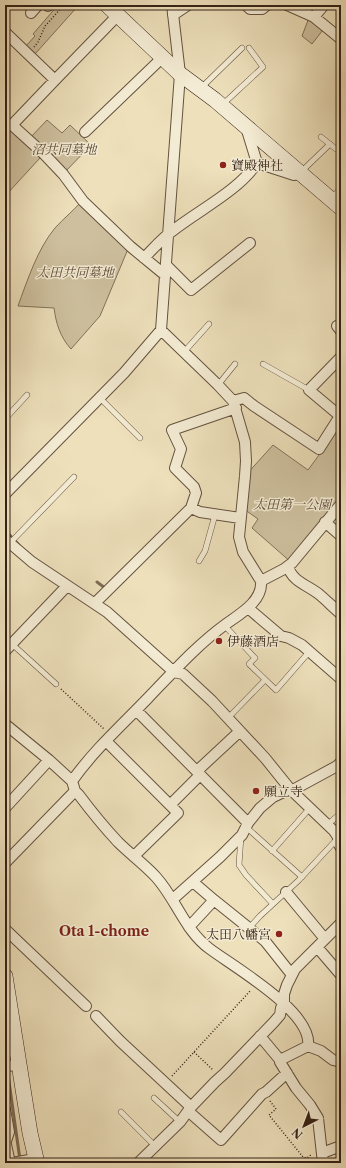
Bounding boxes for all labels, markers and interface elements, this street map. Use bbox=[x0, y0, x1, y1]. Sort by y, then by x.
park label: 沼共同墓地 bbox=[31, 141, 98, 157]
place label: 寶殿神社 bbox=[231, 157, 283, 173]
marker: 寶殿神社 bbox=[218, 160, 228, 170]
park label: 太田共同墓地 bbox=[36, 264, 116, 280]
park label: 太田第一公園 bbox=[253, 496, 333, 512]
place label: 伊藤酒店 bbox=[227, 633, 279, 649]
marker: 伊藤酒店 bbox=[214, 636, 224, 646]
place label: 願立寺 bbox=[264, 783, 303, 799]
marker: 願立寺 bbox=[251, 786, 261, 796]
district label: Ota 1-chome bbox=[59, 922, 149, 940]
place label: 太田八幡宮 bbox=[206, 926, 271, 942]
marker: 太田八幡宮 bbox=[274, 929, 284, 939]
north arrow bbox=[284, 1106, 324, 1146]
text: N bbox=[289, 1125, 306, 1142]

